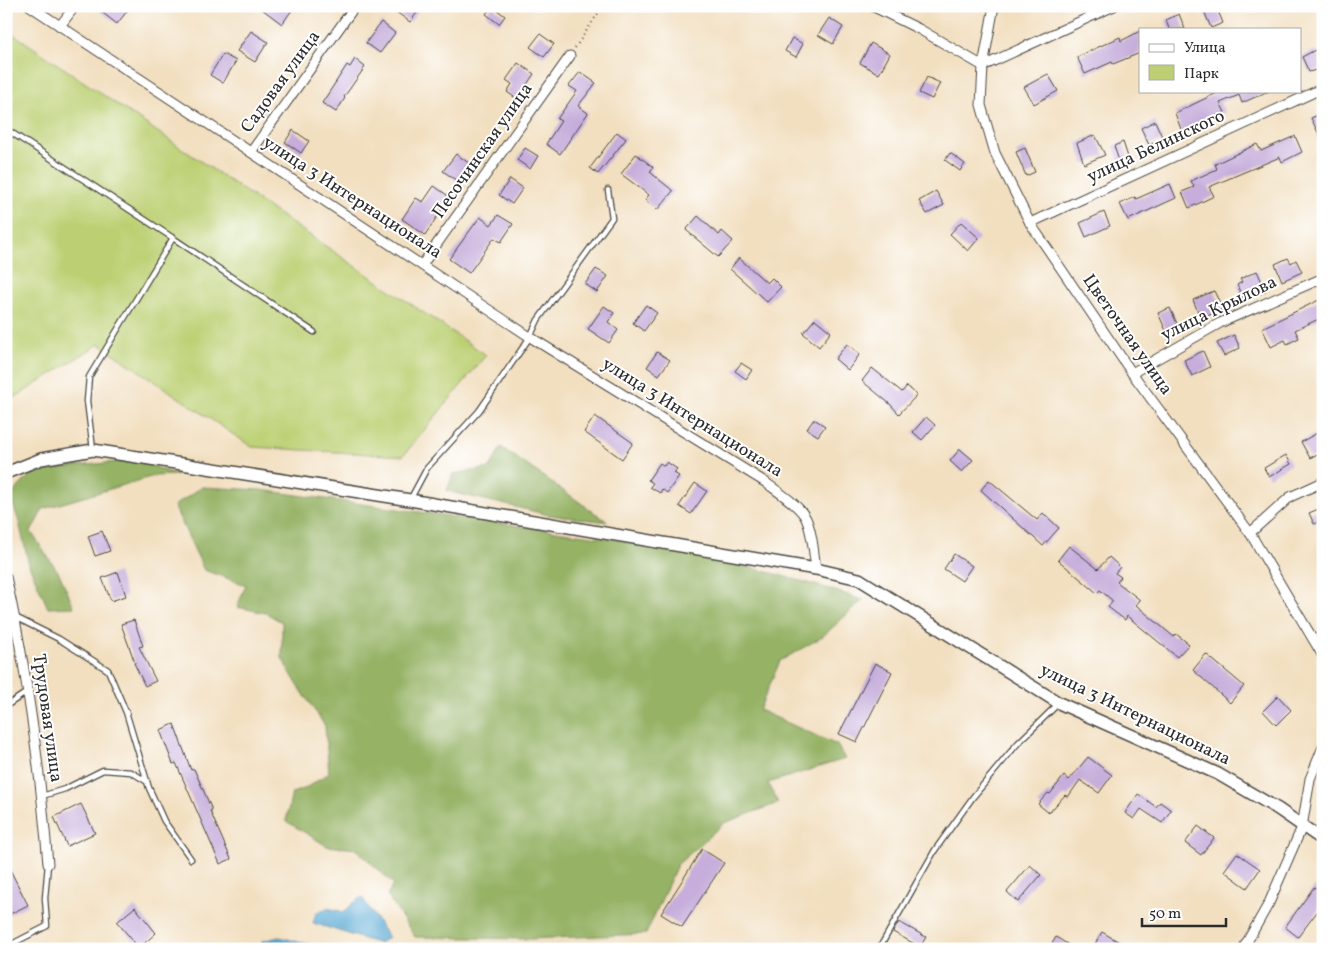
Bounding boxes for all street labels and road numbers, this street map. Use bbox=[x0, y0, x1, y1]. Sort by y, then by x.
street label: Садовая улица bbox=[235, 26, 327, 138]
street label: Песочинская улица bbox=[427, 78, 539, 224]
street label: улица Белинского bbox=[1083, 104, 1229, 190]
street label: улица 3 Интернационала bbox=[257, 131, 447, 265]
street label: Цветочная улица bbox=[1076, 269, 1178, 401]
street label: улица Крылова bbox=[1157, 270, 1281, 348]
street label: улица 3 Интернационала bbox=[597, 352, 787, 484]
street label: Трудовая улица bbox=[26, 652, 68, 784]
street label: улица 3 Интернационала bbox=[1036, 658, 1235, 772]

